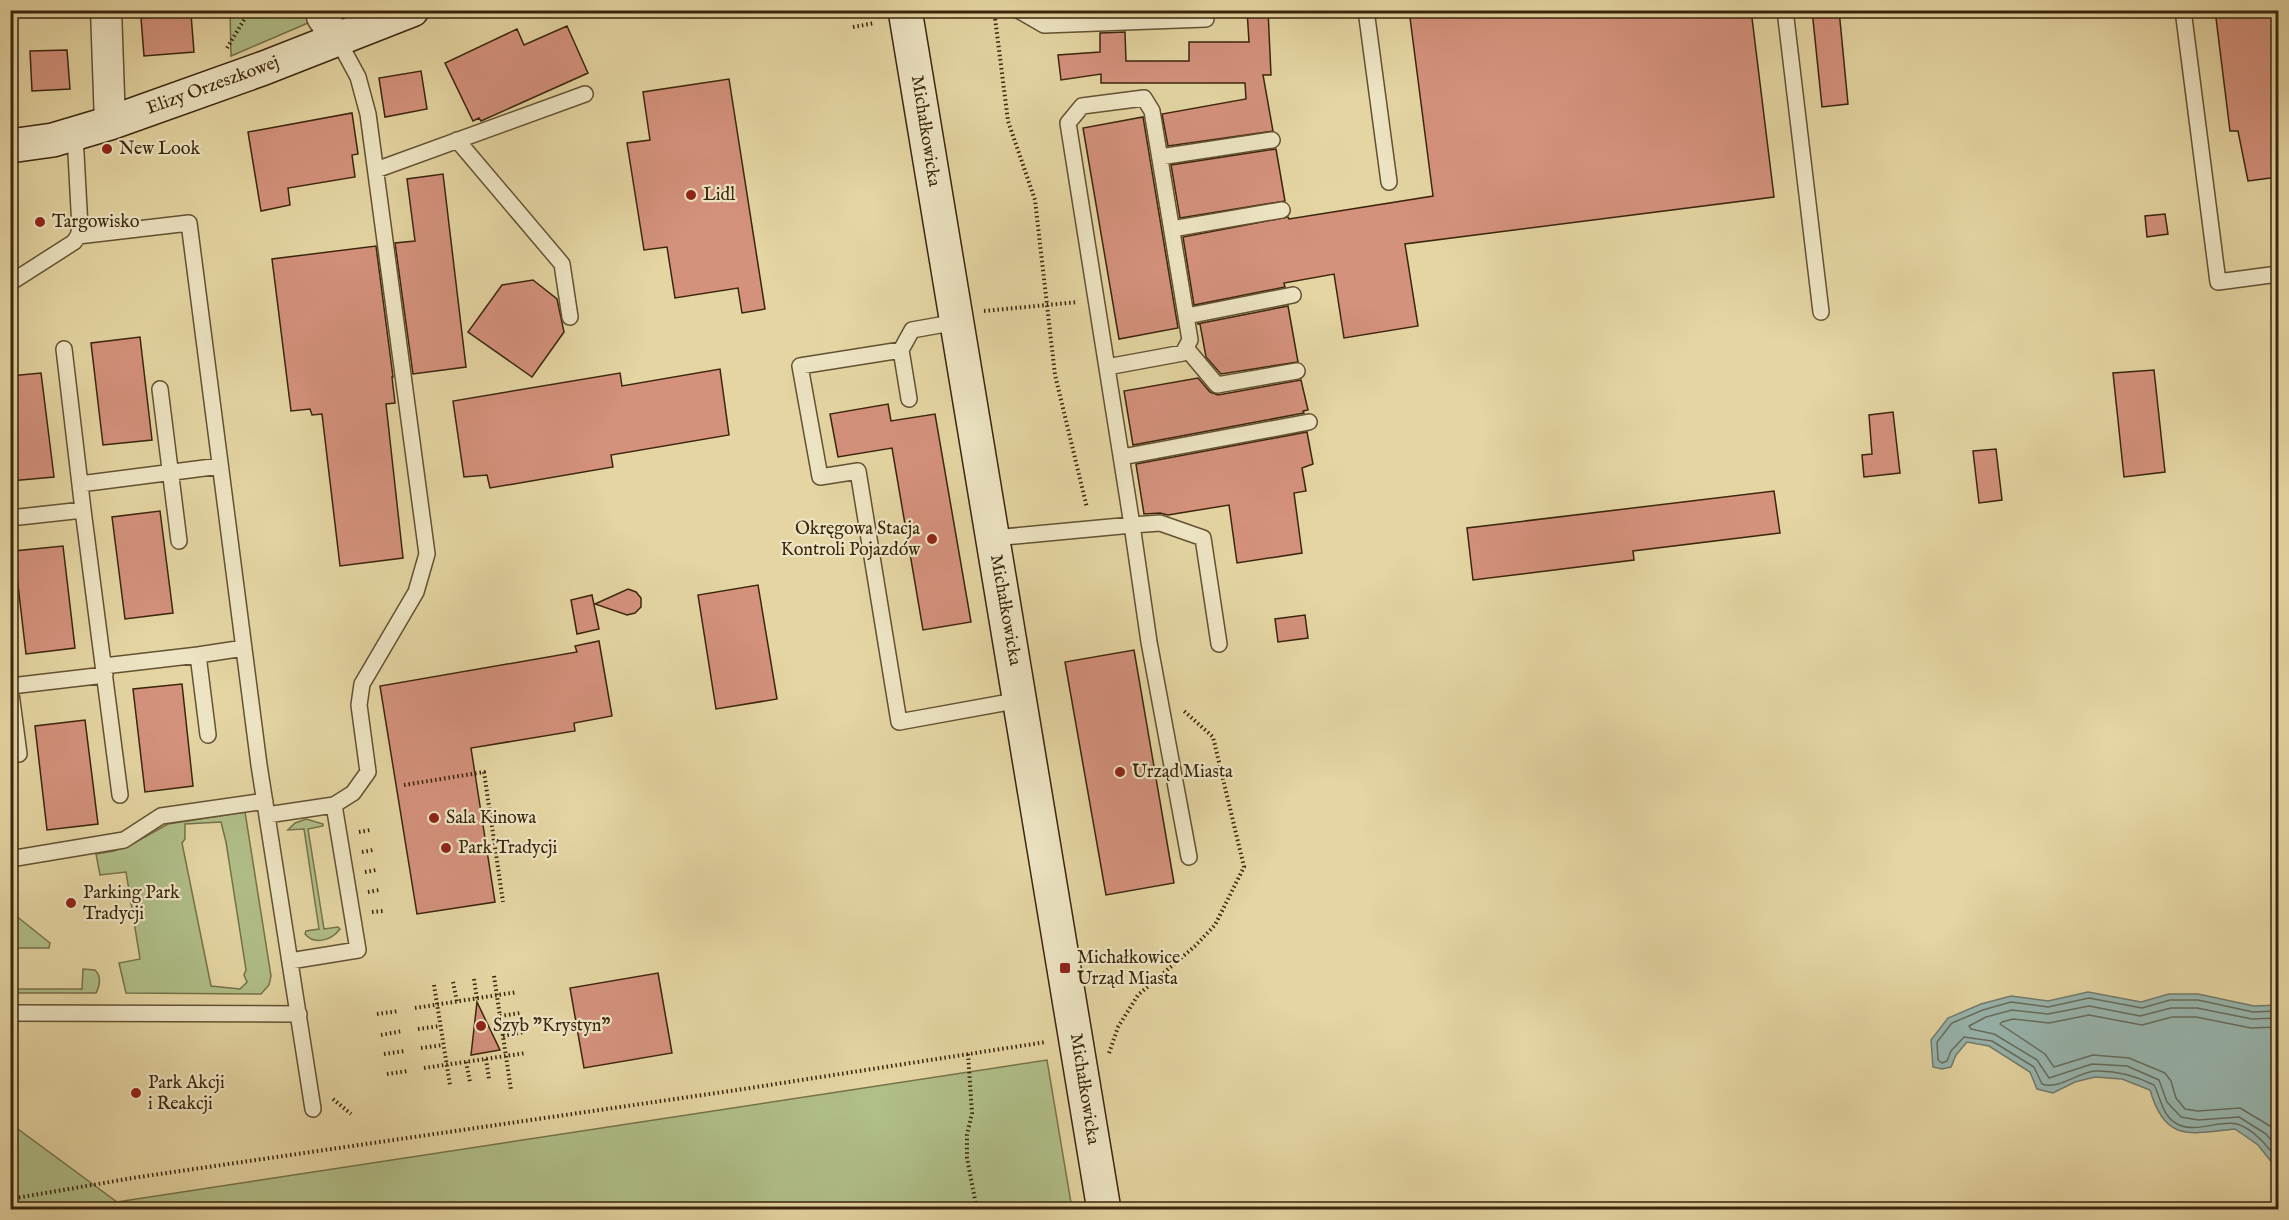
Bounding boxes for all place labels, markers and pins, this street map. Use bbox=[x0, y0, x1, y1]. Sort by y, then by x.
place label: New Look bbox=[119, 138, 200, 161]
marker: New Look bbox=[100, 142, 114, 156]
place label: Lidl bbox=[703, 184, 735, 207]
marker: Lidl bbox=[684, 188, 698, 202]
place label: Targowisko bbox=[52, 211, 140, 234]
marker: Targowisko bbox=[33, 215, 47, 229]
place label: Okręgowa Stacja Kontroli Pojazdów bbox=[781, 518, 921, 562]
marker: Okręgowa Stacja Kontroli Pojazdów bbox=[925, 532, 939, 546]
place label: Urząd Miasta bbox=[1132, 761, 1233, 784]
marker: Urząd Miasta bbox=[1113, 765, 1127, 779]
place label: Sala Kinowa bbox=[446, 807, 536, 830]
marker: Sala Kinowa bbox=[427, 811, 441, 825]
place label: Park Tradycji bbox=[458, 837, 557, 860]
marker: Park Tradycji bbox=[439, 841, 453, 855]
place label: Parking Park Tradycji bbox=[83, 882, 180, 926]
marker: Parking Park Tradycji bbox=[64, 896, 78, 910]
place label: Michałkowice Urząd Miasta bbox=[1077, 947, 1180, 991]
marker: Michałkowice Urząd Miasta bbox=[1058, 961, 1072, 975]
place label: Szyb "Krystyn" bbox=[493, 1015, 610, 1038]
marker: Szyb "Krystyn" bbox=[474, 1019, 488, 1033]
place label: Park Akcji i Reakcji bbox=[148, 1072, 225, 1116]
marker: Park Akcji i Reakcji bbox=[129, 1086, 143, 1100]

